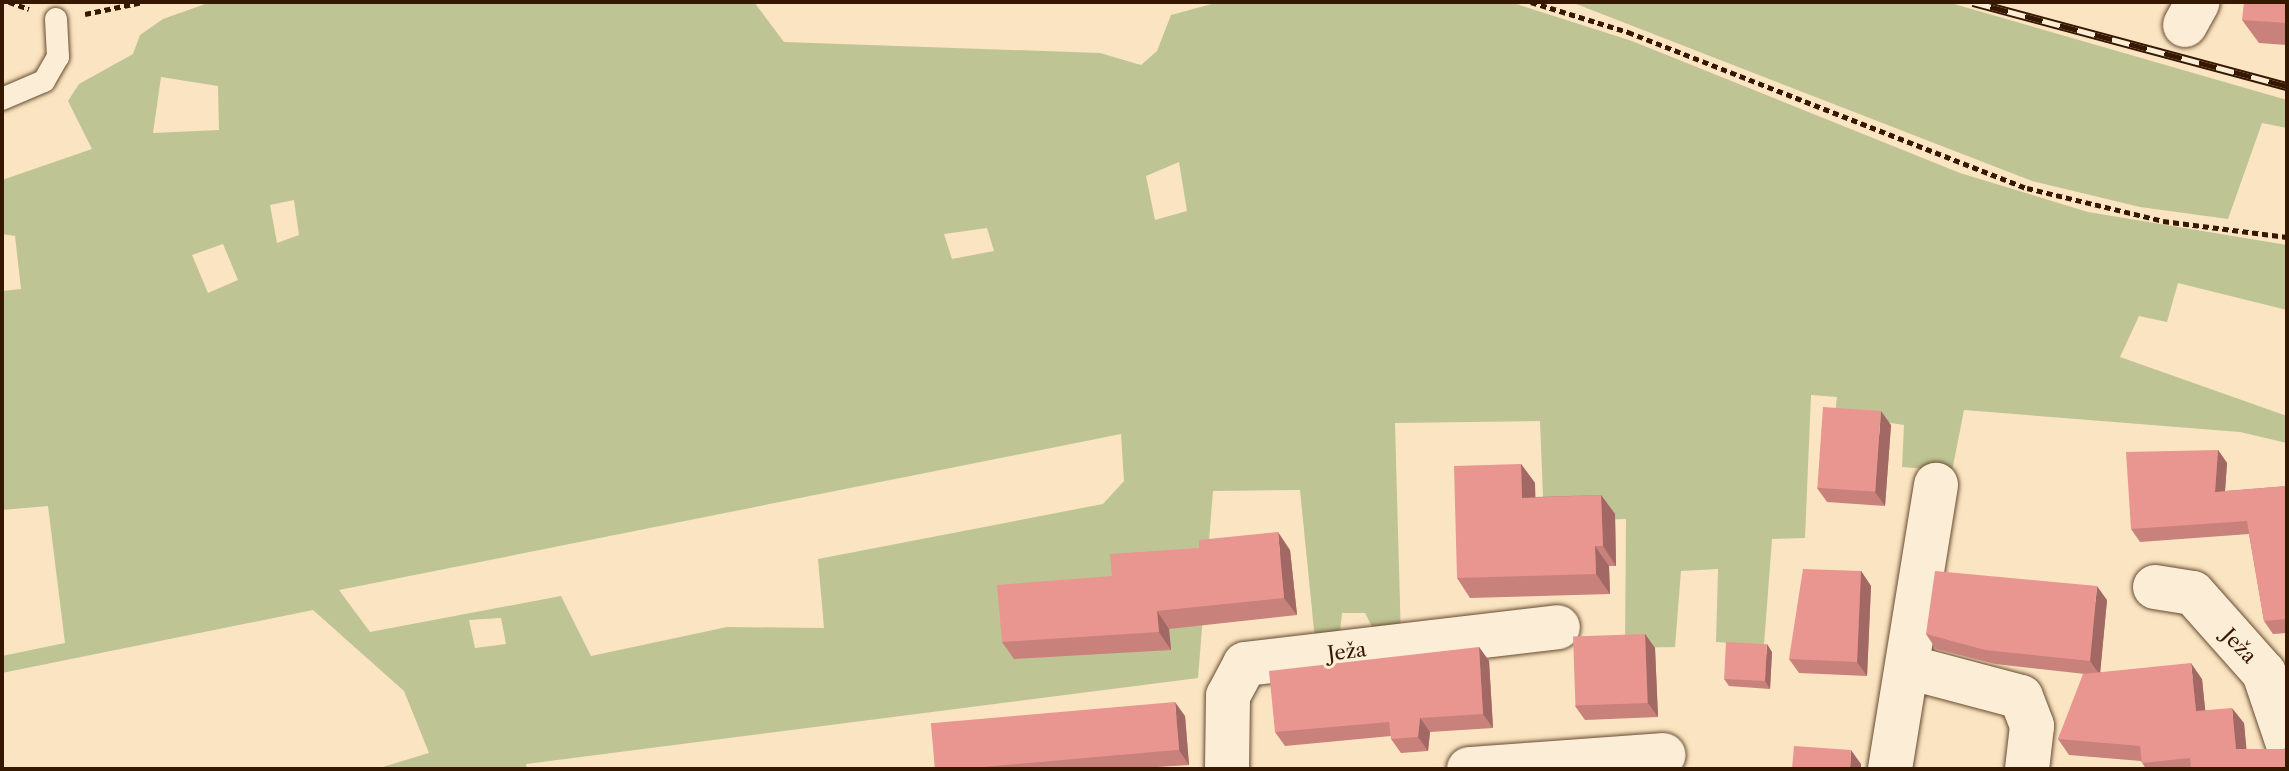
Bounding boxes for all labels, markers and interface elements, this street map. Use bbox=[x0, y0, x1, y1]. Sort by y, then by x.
street label: Ježa bbox=[2217, 624, 2261, 668]
street label: Ježa bbox=[1326, 638, 1368, 666]

